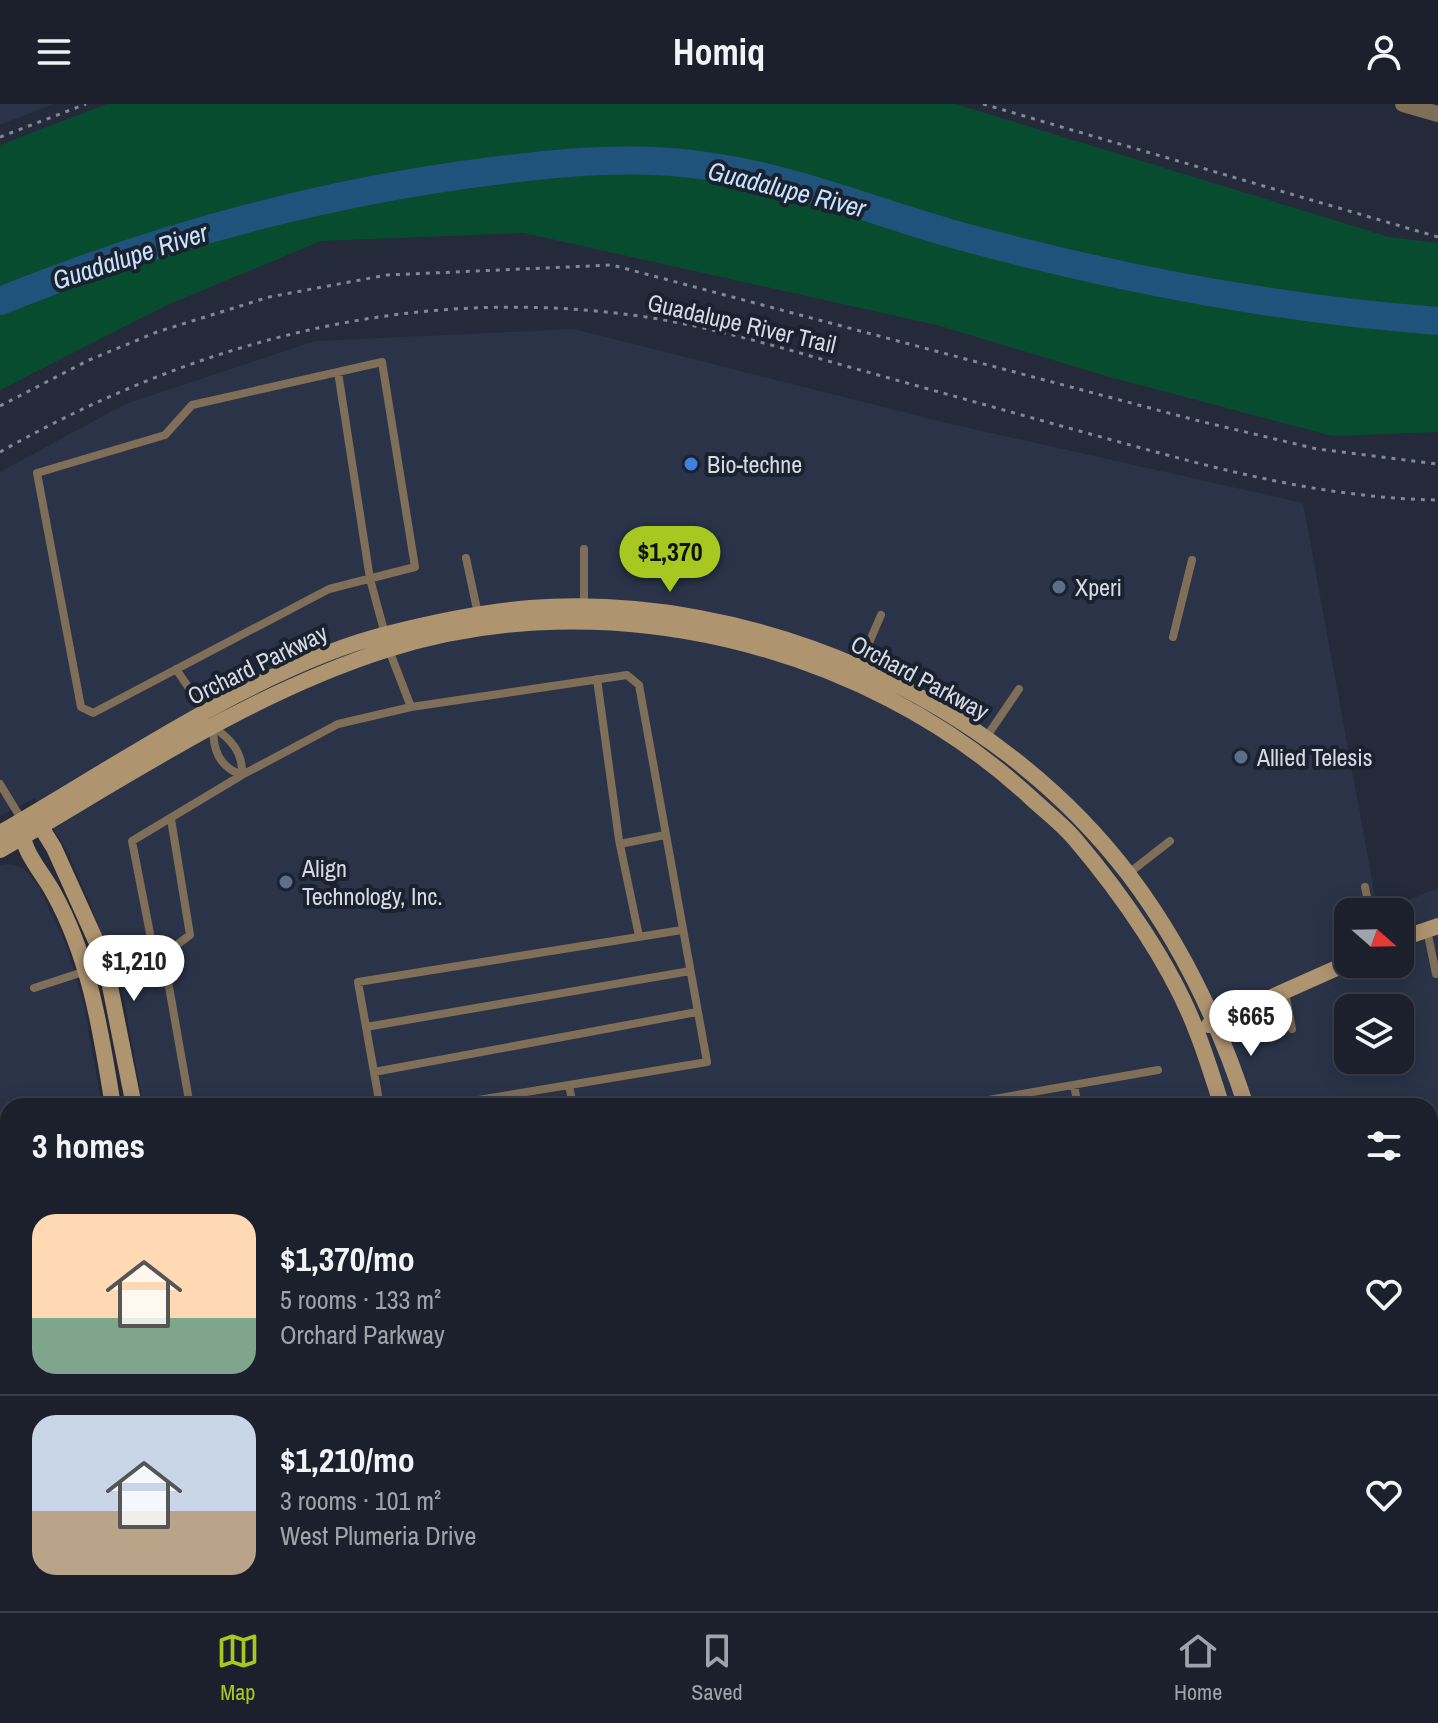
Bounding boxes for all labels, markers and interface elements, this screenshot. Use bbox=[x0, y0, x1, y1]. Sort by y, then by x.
text: Homiq bbox=[673, 28, 765, 76]
icon: menu bbox=[32, 30, 76, 74]
icon: person bbox=[1362, 30, 1406, 74]
water label: Guadalupe River bbox=[705, 153, 870, 226]
water label: Guadalupe River bbox=[48, 214, 213, 298]
street label: Guadalupe River Trail bbox=[645, 286, 839, 360]
place label: Bio-techne bbox=[707, 448, 802, 480]
marker: Bio-techne bbox=[682, 455, 700, 473]
pin: $1,370 bbox=[605, 526, 735, 594]
text: $1,370 bbox=[637, 534, 703, 569]
place label: Xperi bbox=[1075, 571, 1122, 603]
marker: Xperi bbox=[1050, 578, 1068, 596]
street label: Orchard Parkway bbox=[182, 616, 332, 712]
street label: Orchard Parkway bbox=[845, 627, 995, 727]
place label: Allied Telesis bbox=[1256, 741, 1373, 773]
marker: Allied Telesis bbox=[1232, 748, 1250, 766]
place label: Align Technology, Inc. bbox=[301, 852, 443, 912]
marker: Align Technology, Inc. bbox=[277, 873, 295, 891]
north arrow bbox=[1334, 898, 1414, 978]
map controls bbox=[1334, 898, 1414, 1074]
pin: $1,210 bbox=[69, 935, 199, 1003]
text: $1,210 bbox=[101, 943, 167, 978]
pin: $665 bbox=[1204, 990, 1298, 1058]
button: layers bbox=[1334, 994, 1414, 1074]
text: $665 bbox=[1227, 998, 1275, 1033]
text: 3 homes bbox=[32, 1123, 145, 1169]
icon: filters bbox=[1362, 1124, 1406, 1168]
text: $1,370/mo bbox=[280, 1236, 415, 1282]
icon: home bbox=[96, 1246, 192, 1342]
icon: heart bbox=[1362, 1272, 1406, 1316]
text: 5 rooms · 133 m² bbox=[280, 1282, 441, 1317]
text: Orchard Parkway bbox=[280, 1317, 445, 1352]
text: $1,210/mo bbox=[280, 1437, 415, 1483]
icon: home bbox=[96, 1447, 192, 1543]
icon: heart bbox=[1362, 1473, 1406, 1517]
text: 3 rooms · 101 m² bbox=[280, 1483, 441, 1518]
text: West Plumeria Drive bbox=[280, 1518, 476, 1553]
tab: Map bbox=[216, 1629, 260, 1707]
tab: Saved bbox=[691, 1629, 743, 1707]
tab: Home bbox=[1174, 1629, 1222, 1707]

